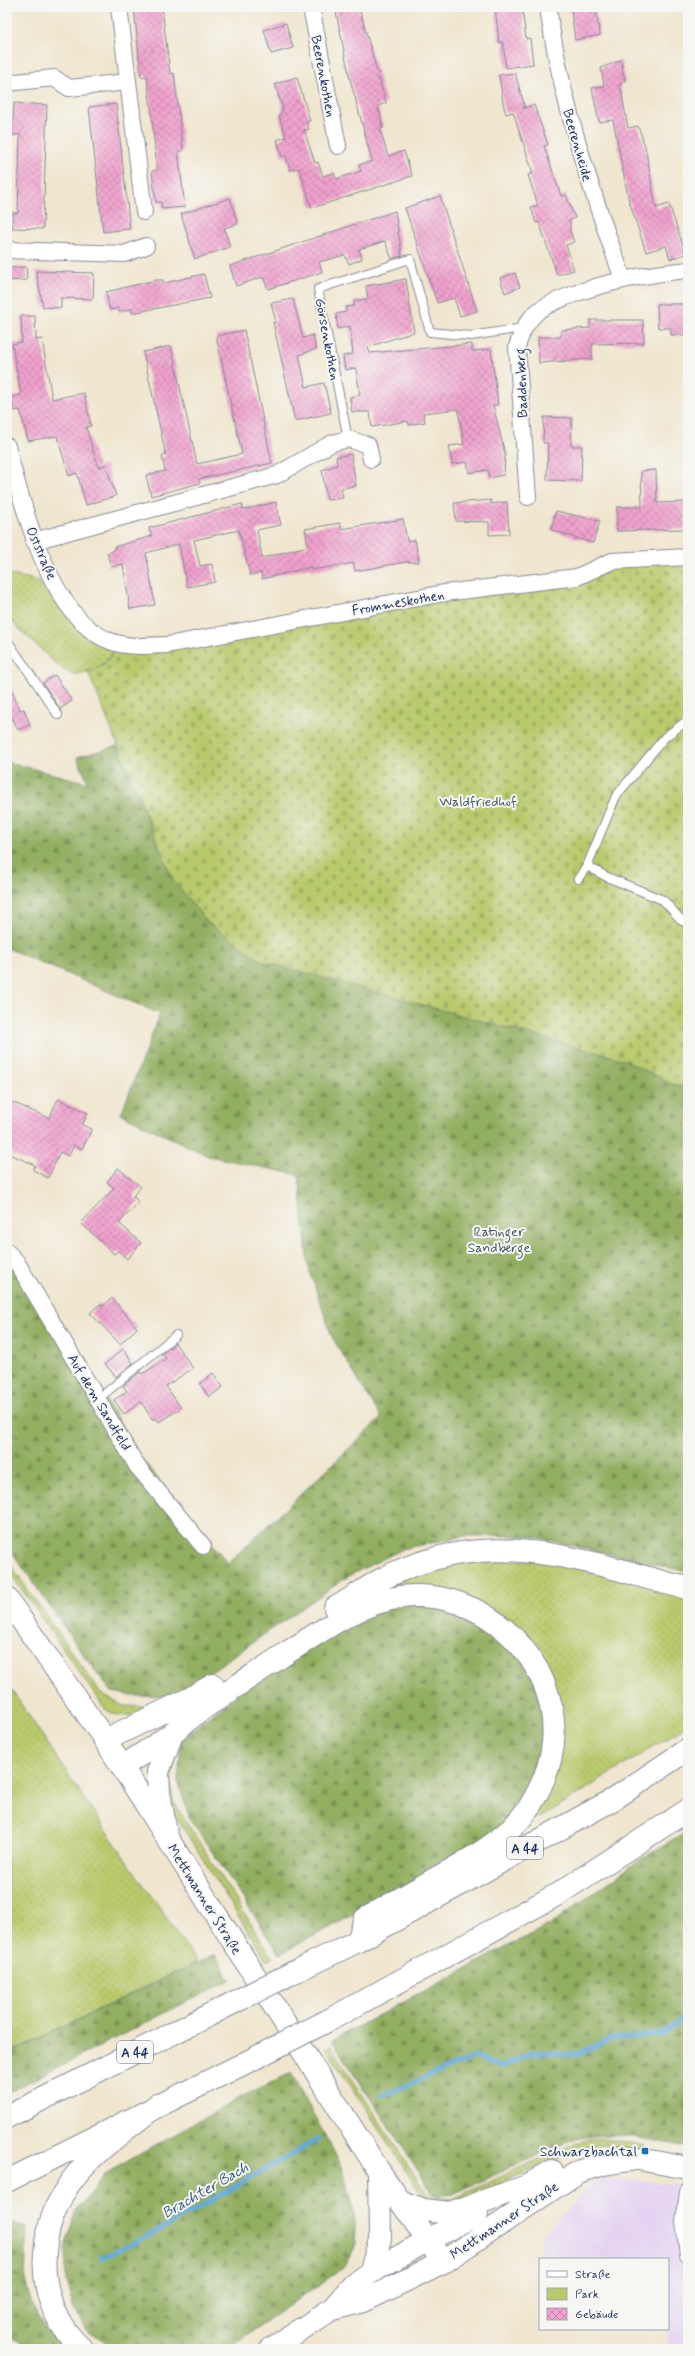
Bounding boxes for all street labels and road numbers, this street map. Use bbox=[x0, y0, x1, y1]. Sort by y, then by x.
street label: Beerenkothen bbox=[306, 34, 340, 119]
street label: Beerenheide bbox=[558, 107, 596, 184]
street label: Görsenkothen bbox=[310, 297, 344, 382]
street label: Baddenberg bbox=[512, 348, 534, 418]
street label: Oststraße bbox=[21, 524, 61, 583]
street label: Frommeskothen bbox=[351, 586, 446, 620]
street label: Auf dem Sandfeld bbox=[63, 1351, 135, 1454]
road number: A 44 bbox=[507, 1837, 543, 1859]
street label: Mettmanner Straße bbox=[163, 1841, 246, 1958]
road number: A 44 bbox=[117, 2041, 153, 2063]
street label: Mettmanner Straße bbox=[447, 2178, 562, 2264]

